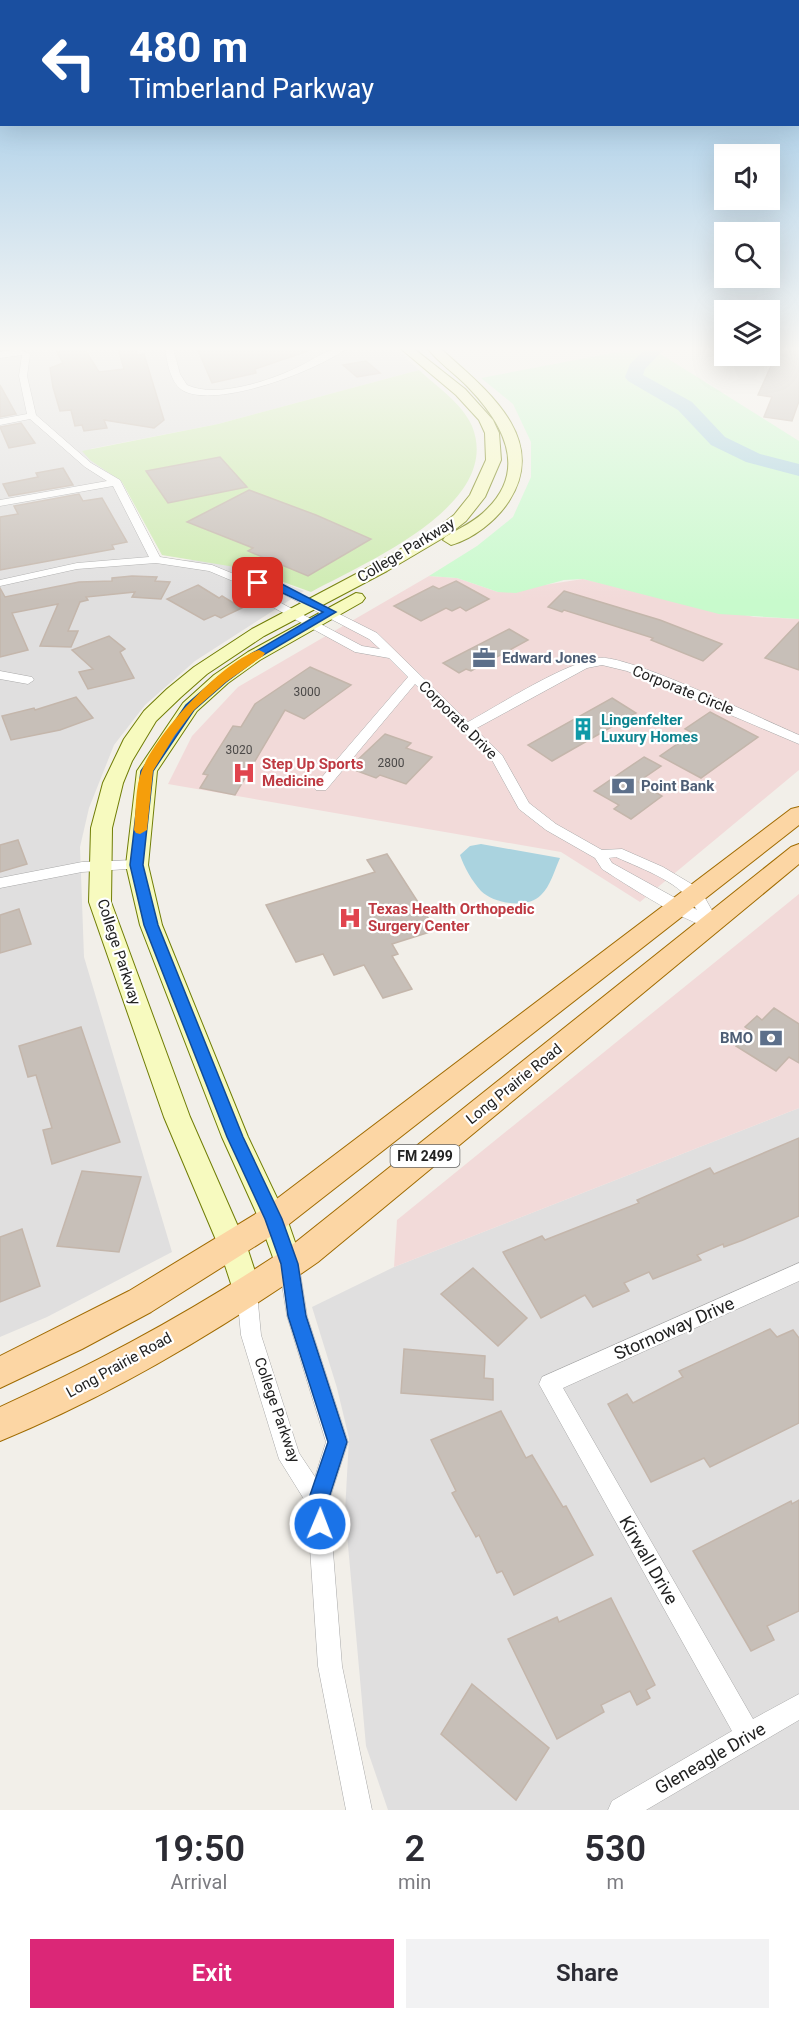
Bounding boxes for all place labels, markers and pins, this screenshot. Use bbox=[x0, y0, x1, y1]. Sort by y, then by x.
pin bbox=[232, 557, 283, 608]
office icon: Edward Jones bbox=[471, 645, 497, 671]
place label: Edward Jones bbox=[502, 649, 597, 667]
place label: Lingenfelter Luxury Homes bbox=[601, 711, 698, 746]
building icon: Lingenfelter Luxury Homes bbox=[570, 716, 596, 742]
place label: Step Up Sports Medicine bbox=[262, 755, 364, 790]
hospital icon: Step Up Sports Medicine bbox=[231, 760, 257, 786]
bank icon: Point Bank bbox=[610, 773, 636, 799]
place label: Point Bank bbox=[641, 777, 715, 795]
place label: Texas Health Orthopedic Surgery Center bbox=[368, 900, 535, 935]
hospital icon: Texas Health Orthopedic Surgery Center bbox=[337, 905, 363, 931]
bank icon: BMO bbox=[758, 1025, 784, 1051]
place label: BMO bbox=[720, 1029, 753, 1047]

